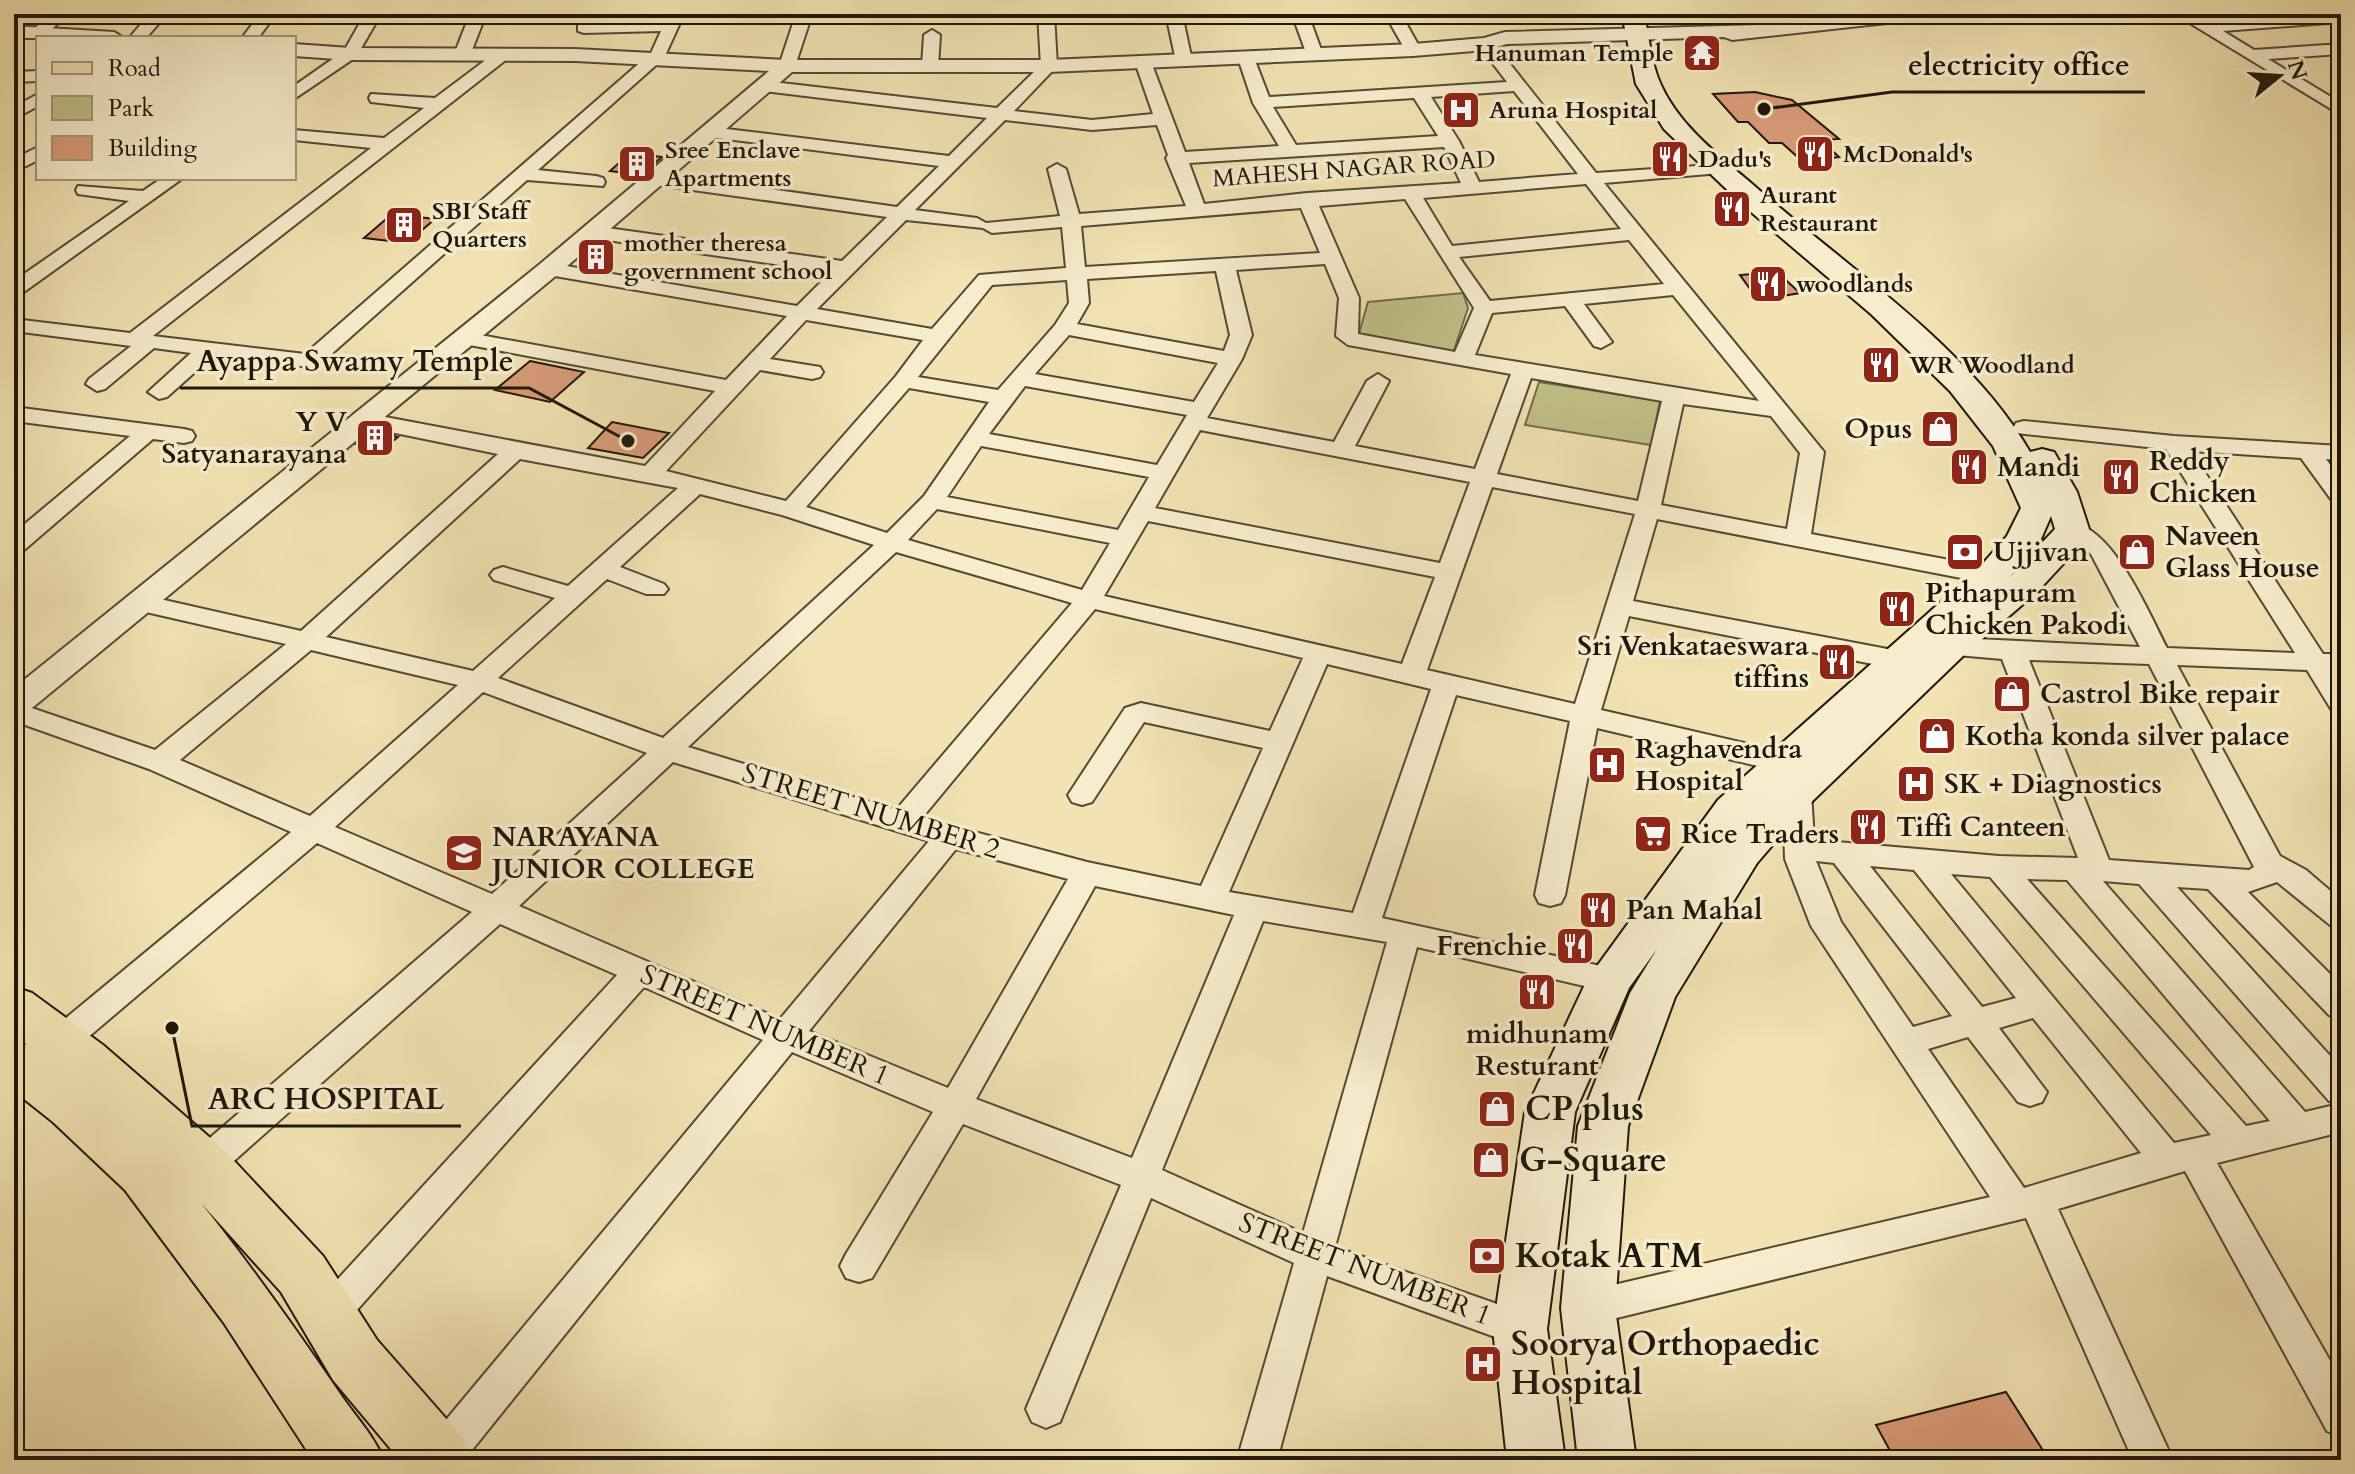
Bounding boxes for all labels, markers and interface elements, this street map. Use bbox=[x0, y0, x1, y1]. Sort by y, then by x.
temple icon: Hanuman Temple bbox=[1681, 32, 1723, 74]
legend bbox=[36, 36, 296, 180]
north arrow bbox=[2239, 36, 2319, 116]
place label: Hanuman Temple bbox=[1475, 37, 1674, 70]
callout: electricity office bbox=[1892, 38, 2145, 92]
text: electricity office bbox=[1908, 45, 2130, 86]
text: Road bbox=[108, 52, 161, 85]
text: N bbox=[2280, 56, 2314, 84]
hospital icon: Aruna Hospital bbox=[1440, 89, 1482, 131]
text: Park bbox=[108, 92, 154, 125]
place label: Aruna Hospital bbox=[1489, 94, 1657, 127]
text: Building bbox=[108, 132, 198, 165]
restaurant icon: McDonald's bbox=[1794, 133, 1836, 175]
place label: Sree Enclave Apartments bbox=[665, 134, 801, 195]
restaurant icon: Dadu's bbox=[1649, 138, 1691, 180]
place label: McDonald's bbox=[1843, 138, 1973, 171]
building icon: Sree Enclave Apartments bbox=[616, 143, 658, 185]
street label: MAHESH NAGAR ROAD bbox=[1211, 143, 1497, 195]
place label: Dadu's bbox=[1698, 143, 1772, 176]
place label: Aurant Restaurant bbox=[1760, 179, 1878, 240]
restaurant icon: Aurant Restaurant bbox=[1711, 188, 1753, 230]
place label: SBI Staff Quarters bbox=[432, 195, 531, 256]
building icon: SBI Staff Quarters bbox=[383, 204, 425, 246]
place label: mother theresa government school bbox=[624, 227, 832, 288]
building icon: mother theresa government school bbox=[575, 236, 617, 278]
restaurant icon: woodlands bbox=[1747, 263, 1789, 305]
place label: woodlands bbox=[1796, 268, 1913, 301]
callout: Ayappa Swamy Temple bbox=[180, 334, 529, 388]
text: Ayappa Swamy Temple bbox=[197, 341, 513, 382]
restaurant icon: WR Woodland bbox=[1860, 344, 1902, 386]
place label: WR Woodland bbox=[1908, 349, 2075, 382]
place label: Y V Satyanarayana bbox=[162, 403, 347, 473]
shop icon: Opus bbox=[1919, 408, 1961, 450]
place label: Opus bbox=[1844, 410, 1912, 448]
building icon: Y V Satyanarayana bbox=[354, 417, 396, 459]
place label: Reddy Chicken bbox=[2149, 442, 2257, 512]
restaurant icon: Mandi bbox=[1948, 446, 1990, 488]
place label: Mandi bbox=[1997, 448, 2080, 486]
restaurant icon: Reddy Chicken bbox=[2100, 456, 2142, 498]
place label: Naveen Glass House bbox=[2165, 517, 2320, 587]
bank icon: Ujjivan bbox=[1944, 531, 1986, 573]
shop icon: Naveen Glass House bbox=[2116, 531, 2158, 573]
place label: Ujjivan bbox=[1993, 533, 2088, 571]
place label: Pithapuram Chicken Pakodi bbox=[1925, 574, 2127, 644]
restaurant icon: Pithapuram Chicken Pakodi bbox=[1876, 588, 1918, 630]
place label: Sri Venkataeswara tiffins bbox=[1577, 627, 1809, 697]
restaurant icon: Sri Venkataeswara tiffins bbox=[1816, 641, 1858, 683]
shop icon: Castrol Bike repair bbox=[1991, 673, 2033, 715]
place label: Castrol Bike repair bbox=[2040, 675, 2280, 713]
shop icon: Kotha konda silver palace bbox=[1916, 715, 1958, 757]
place label: Kotha konda silver palace bbox=[1965, 717, 2290, 755]
place label: Raghavendra Hospital bbox=[1635, 730, 1802, 800]
hospital icon: Raghavendra Hospital bbox=[1586, 744, 1628, 786]
street label: STREET NUMBER 2 bbox=[738, 754, 1004, 868]
hospital icon: SK + Diagnostics bbox=[1895, 763, 1937, 805]
place label: SK + Diagnostics bbox=[1944, 765, 2162, 803]
restaurant icon: Tiffi Canteen bbox=[1847, 806, 1889, 848]
place label: Tiffi Canteen bbox=[1896, 808, 2066, 846]
supermarket icon: Rice Traders bbox=[1632, 813, 1674, 855]
place label: Rice Traders bbox=[1681, 815, 1839, 853]
place label: NARAYANA JUNIOR COLLEGE bbox=[488, 818, 755, 888]
school or university icon: NARAYANA JUNIOR COLLEGE bbox=[443, 832, 485, 874]
restaurant icon: Pan Mahal bbox=[1577, 889, 1619, 931]
place label: Pan Mahal bbox=[1626, 891, 1762, 929]
restaurant icon: Frenchie bbox=[1554, 925, 1596, 967]
place label: Frenchie bbox=[1436, 927, 1547, 965]
street label: STREET NUMBER 1 bbox=[635, 955, 895, 1095]
restaurant icon: midhunam Resturant bbox=[1516, 971, 1558, 1013]
place label: midhunam Resturant bbox=[1466, 1015, 1608, 1085]
callout: ARC HOSPITAL bbox=[192, 1072, 461, 1126]
text: ARC HOSPITAL bbox=[208, 1079, 444, 1120]
place label: CP plus bbox=[1525, 1086, 1644, 1132]
shop icon: CP plus bbox=[1476, 1088, 1518, 1130]
place label: G-Square bbox=[1519, 1137, 1667, 1183]
shop icon: G-Square bbox=[1470, 1139, 1512, 1181]
street label: STREET NUMBER 1 bbox=[1233, 1203, 1497, 1335]
place label: Kotak ATM bbox=[1515, 1233, 1703, 1279]
bank icon: Kotak ATM bbox=[1466, 1235, 1508, 1277]
place label: Soorya Orthopaedic Hospital bbox=[1511, 1321, 1820, 1406]
hospital icon: Soorya Orthopaedic Hospital bbox=[1462, 1343, 1504, 1385]

